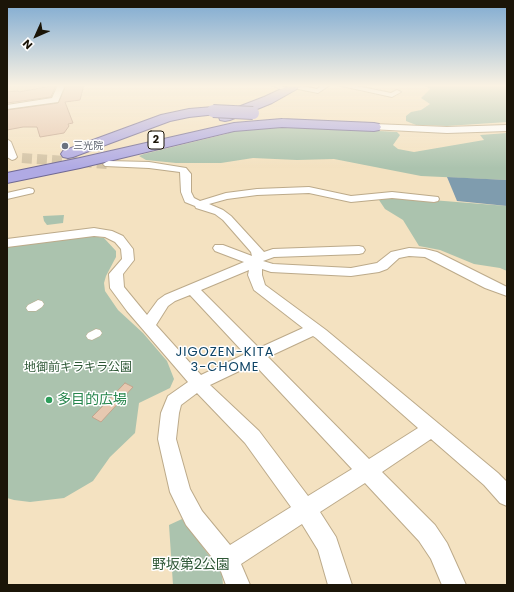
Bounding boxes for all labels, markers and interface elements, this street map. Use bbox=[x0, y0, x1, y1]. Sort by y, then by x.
north arrow bbox=[16, 16, 56, 56]
text: N bbox=[19, 36, 36, 53]
road number: 2 bbox=[148, 131, 164, 149]
place label: 三光院 bbox=[73, 140, 103, 152]
marker: 三光院 bbox=[60, 141, 70, 151]
district label: JIGOZEN-KITA 3-CHOME bbox=[175, 345, 275, 376]
park label: 地御前キラキラ公園 bbox=[24, 361, 132, 375]
place label: 多目的広場 bbox=[57, 392, 127, 408]
marker: 多目的広場 bbox=[44, 395, 54, 405]
park label: 野坂第2公園 bbox=[152, 557, 230, 573]

